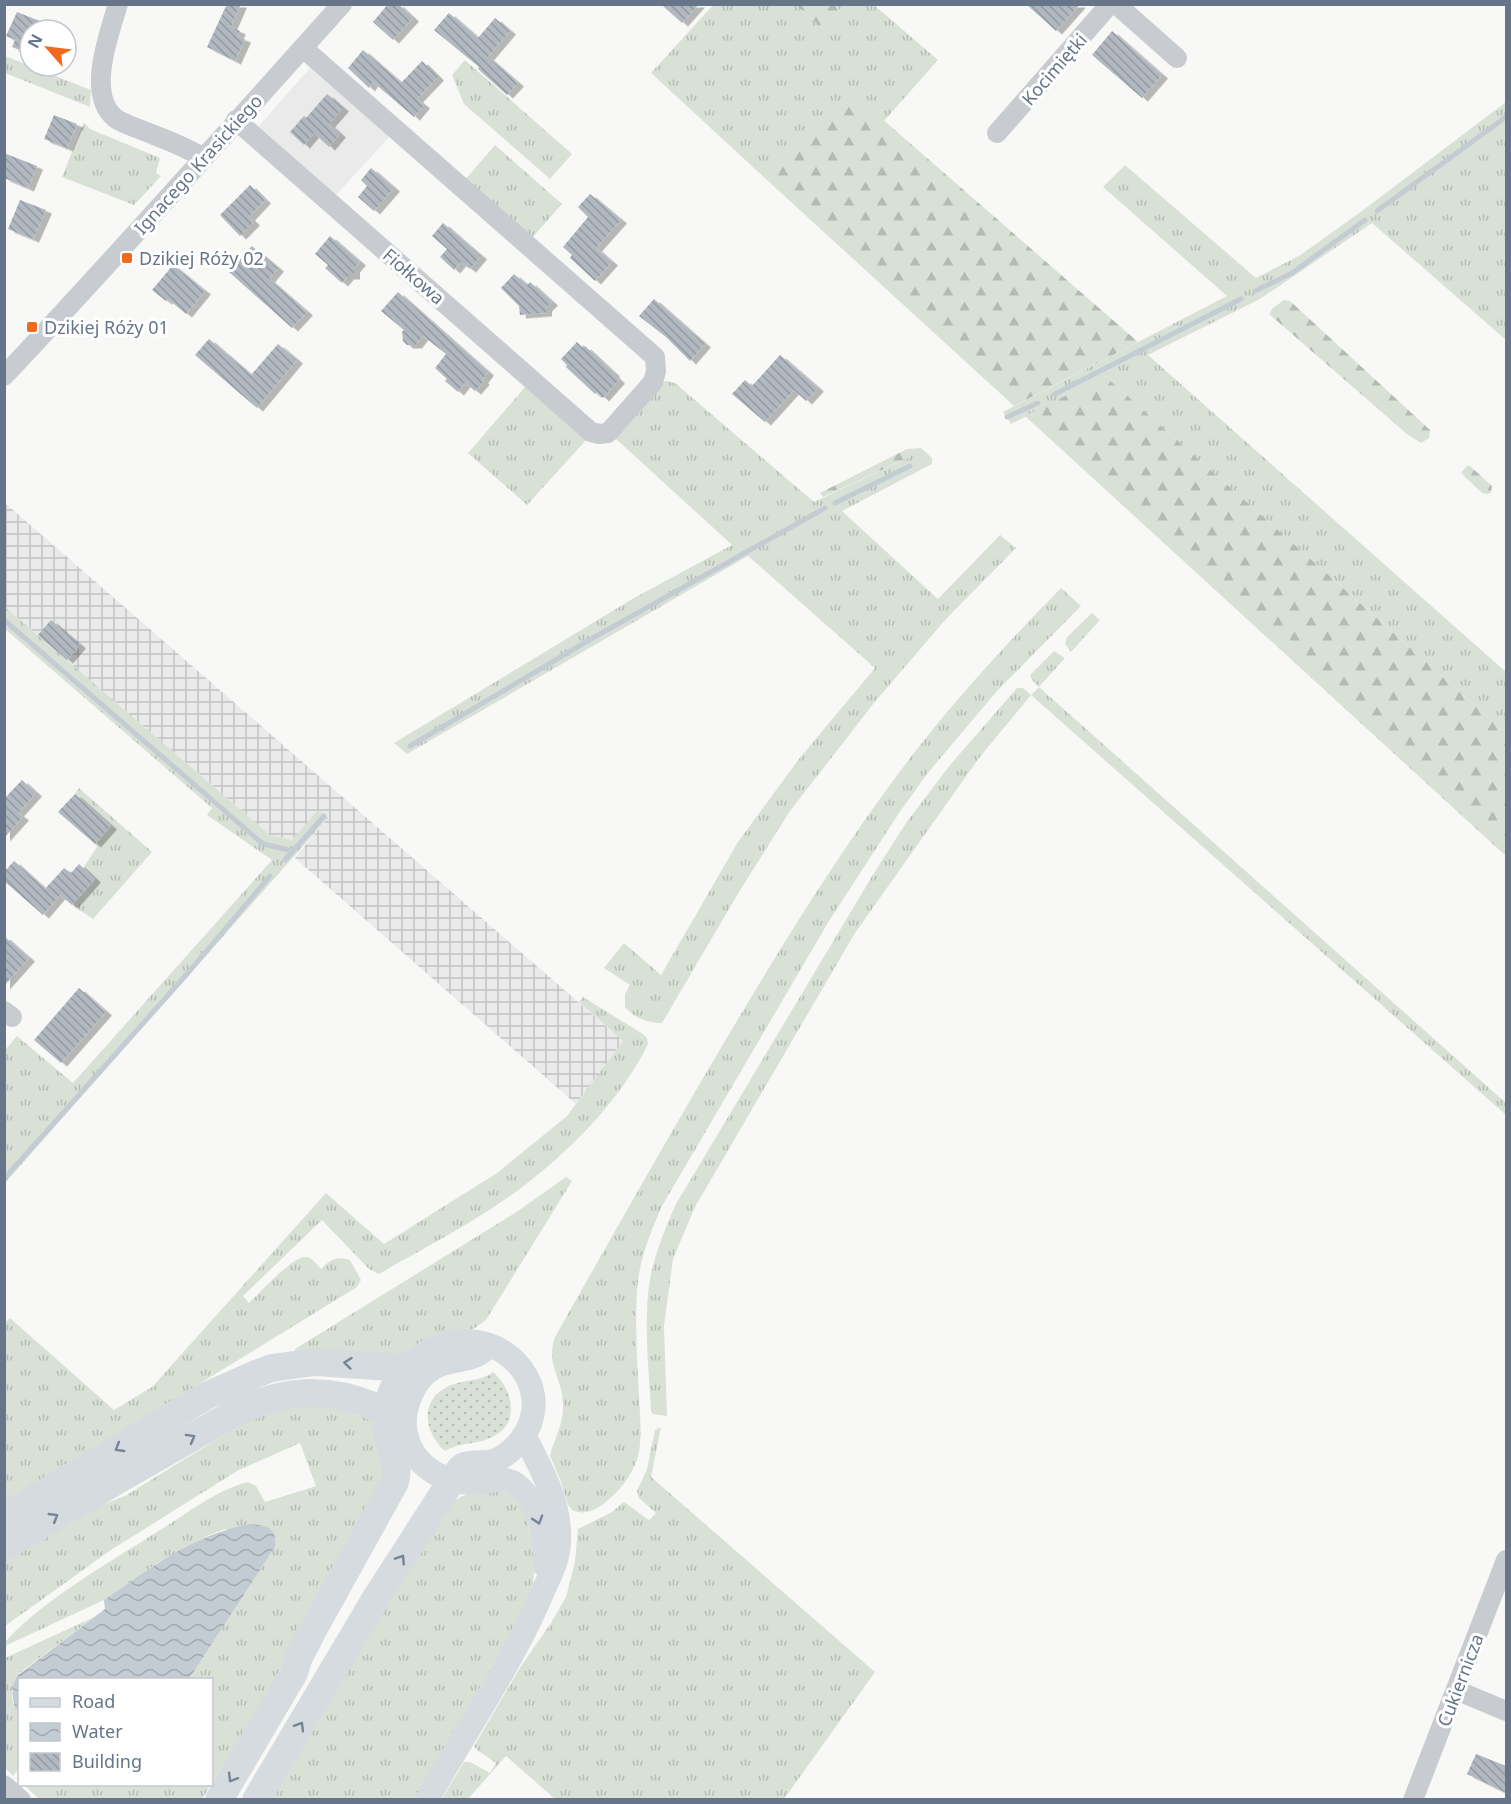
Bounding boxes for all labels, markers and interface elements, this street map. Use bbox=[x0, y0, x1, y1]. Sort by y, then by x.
north arrow bbox=[18, 18, 78, 78]
street label: Kocimiętki bbox=[1016, 28, 1092, 110]
text: N bbox=[22, 30, 48, 52]
street label: Ignacego Krasickiego bbox=[129, 89, 267, 239]
street label: Fiołkowa bbox=[378, 243, 450, 309]
place label: Dzikiej Róży 02 bbox=[139, 246, 264, 270]
marker: Dzikiej Róży 02 bbox=[120, 251, 134, 265]
place label: Dzikiej Róży 01 bbox=[44, 315, 169, 339]
marker: Dzikiej Róży 01 bbox=[25, 320, 39, 334]
one-way arrow bbox=[343, 1357, 352, 1370]
one-way arrow bbox=[185, 1434, 195, 1445]
one-way arrow bbox=[115, 1440, 125, 1452]
one-way arrow bbox=[48, 1512, 58, 1524]
one-way arrow bbox=[531, 1514, 543, 1525]
one-way arrow bbox=[393, 1555, 405, 1565]
street label: Cukiernicza bbox=[1431, 1630, 1489, 1730]
legend bbox=[18, 1678, 213, 1786]
text: Road bbox=[72, 1689, 115, 1713]
text: Water bbox=[72, 1719, 123, 1743]
one-way arrow bbox=[293, 1722, 305, 1732]
text: Building bbox=[72, 1749, 142, 1773]
one-way arrow bbox=[228, 1772, 239, 1782]

